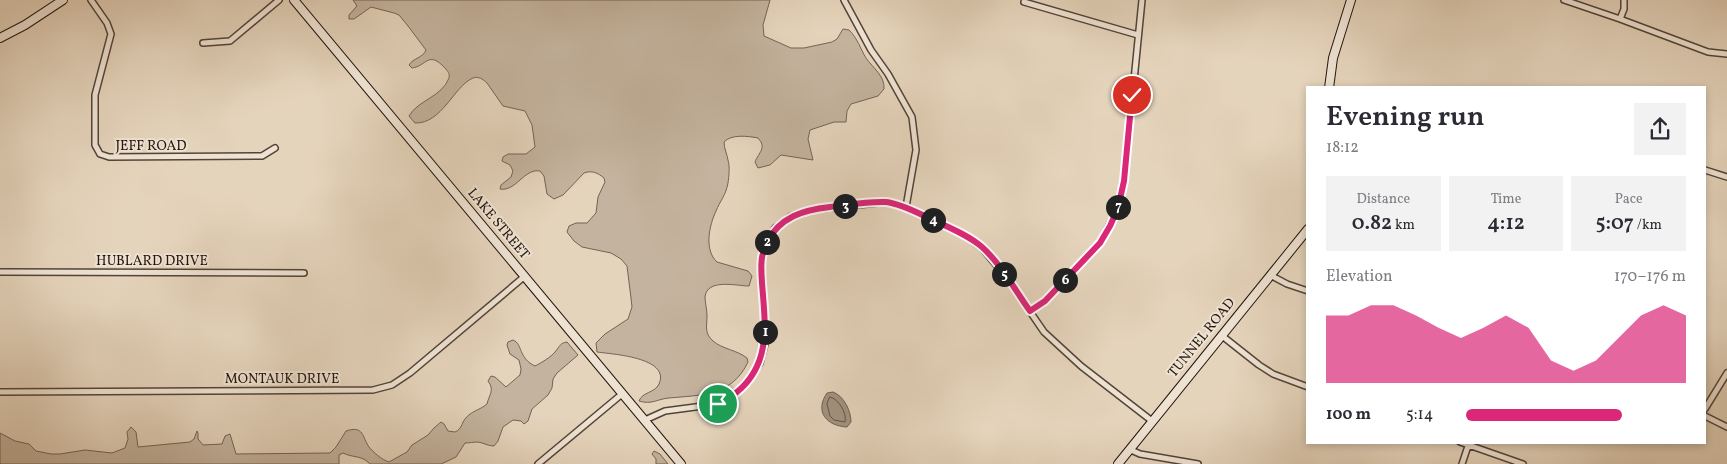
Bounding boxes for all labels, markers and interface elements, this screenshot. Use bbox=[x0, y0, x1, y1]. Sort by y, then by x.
pin bbox=[1111, 74, 1153, 116]
icon: check bbox=[1118, 81, 1146, 109]
text: Evening run bbox=[1326, 98, 1485, 137]
button: share bbox=[1634, 103, 1686, 155]
street label: JEFF ROAD bbox=[115, 137, 187, 156]
text: 18:12 bbox=[1326, 137, 1359, 159]
street label: LAKE STREET bbox=[463, 184, 533, 264]
text: Distance bbox=[1357, 190, 1410, 209]
text: Time bbox=[1491, 190, 1521, 209]
text: Pace bbox=[1615, 190, 1643, 209]
pin: 3 bbox=[832, 194, 858, 218]
pin: 7 bbox=[1106, 194, 1130, 220]
text: 3 bbox=[842, 197, 849, 216]
text: 7 bbox=[1115, 198, 1122, 217]
pin: 4 bbox=[920, 208, 946, 232]
text: 0.82 bbox=[1352, 209, 1392, 238]
text: 4:12 bbox=[1487, 209, 1525, 238]
text: 5:07 bbox=[1595, 209, 1634, 238]
text: 4 bbox=[929, 211, 938, 230]
text: km bbox=[1392, 216, 1415, 235]
text: /km bbox=[1634, 216, 1662, 235]
pin: 2 bbox=[754, 230, 780, 254]
text: 2 bbox=[764, 233, 771, 252]
street label: HUBLARD DRIVE bbox=[96, 252, 208, 271]
pin: 5 bbox=[992, 262, 1016, 286]
text: 5 bbox=[1001, 265, 1008, 284]
text: Elevation bbox=[1326, 266, 1393, 288]
text: 170–176 m bbox=[1614, 266, 1686, 288]
pin: 6 bbox=[1052, 268, 1078, 292]
text: 6 bbox=[1062, 271, 1069, 290]
street label: TUNNEL ROAD bbox=[1164, 294, 1240, 382]
pin: 1 bbox=[752, 320, 778, 344]
text: 1 bbox=[763, 323, 768, 342]
street label: MONTAUK DRIVE bbox=[225, 370, 339, 389]
pin bbox=[697, 383, 739, 425]
icon: arrive bbox=[704, 390, 732, 418]
text: 100 m bbox=[1326, 404, 1371, 426]
text: 5:14 bbox=[1406, 404, 1433, 426]

